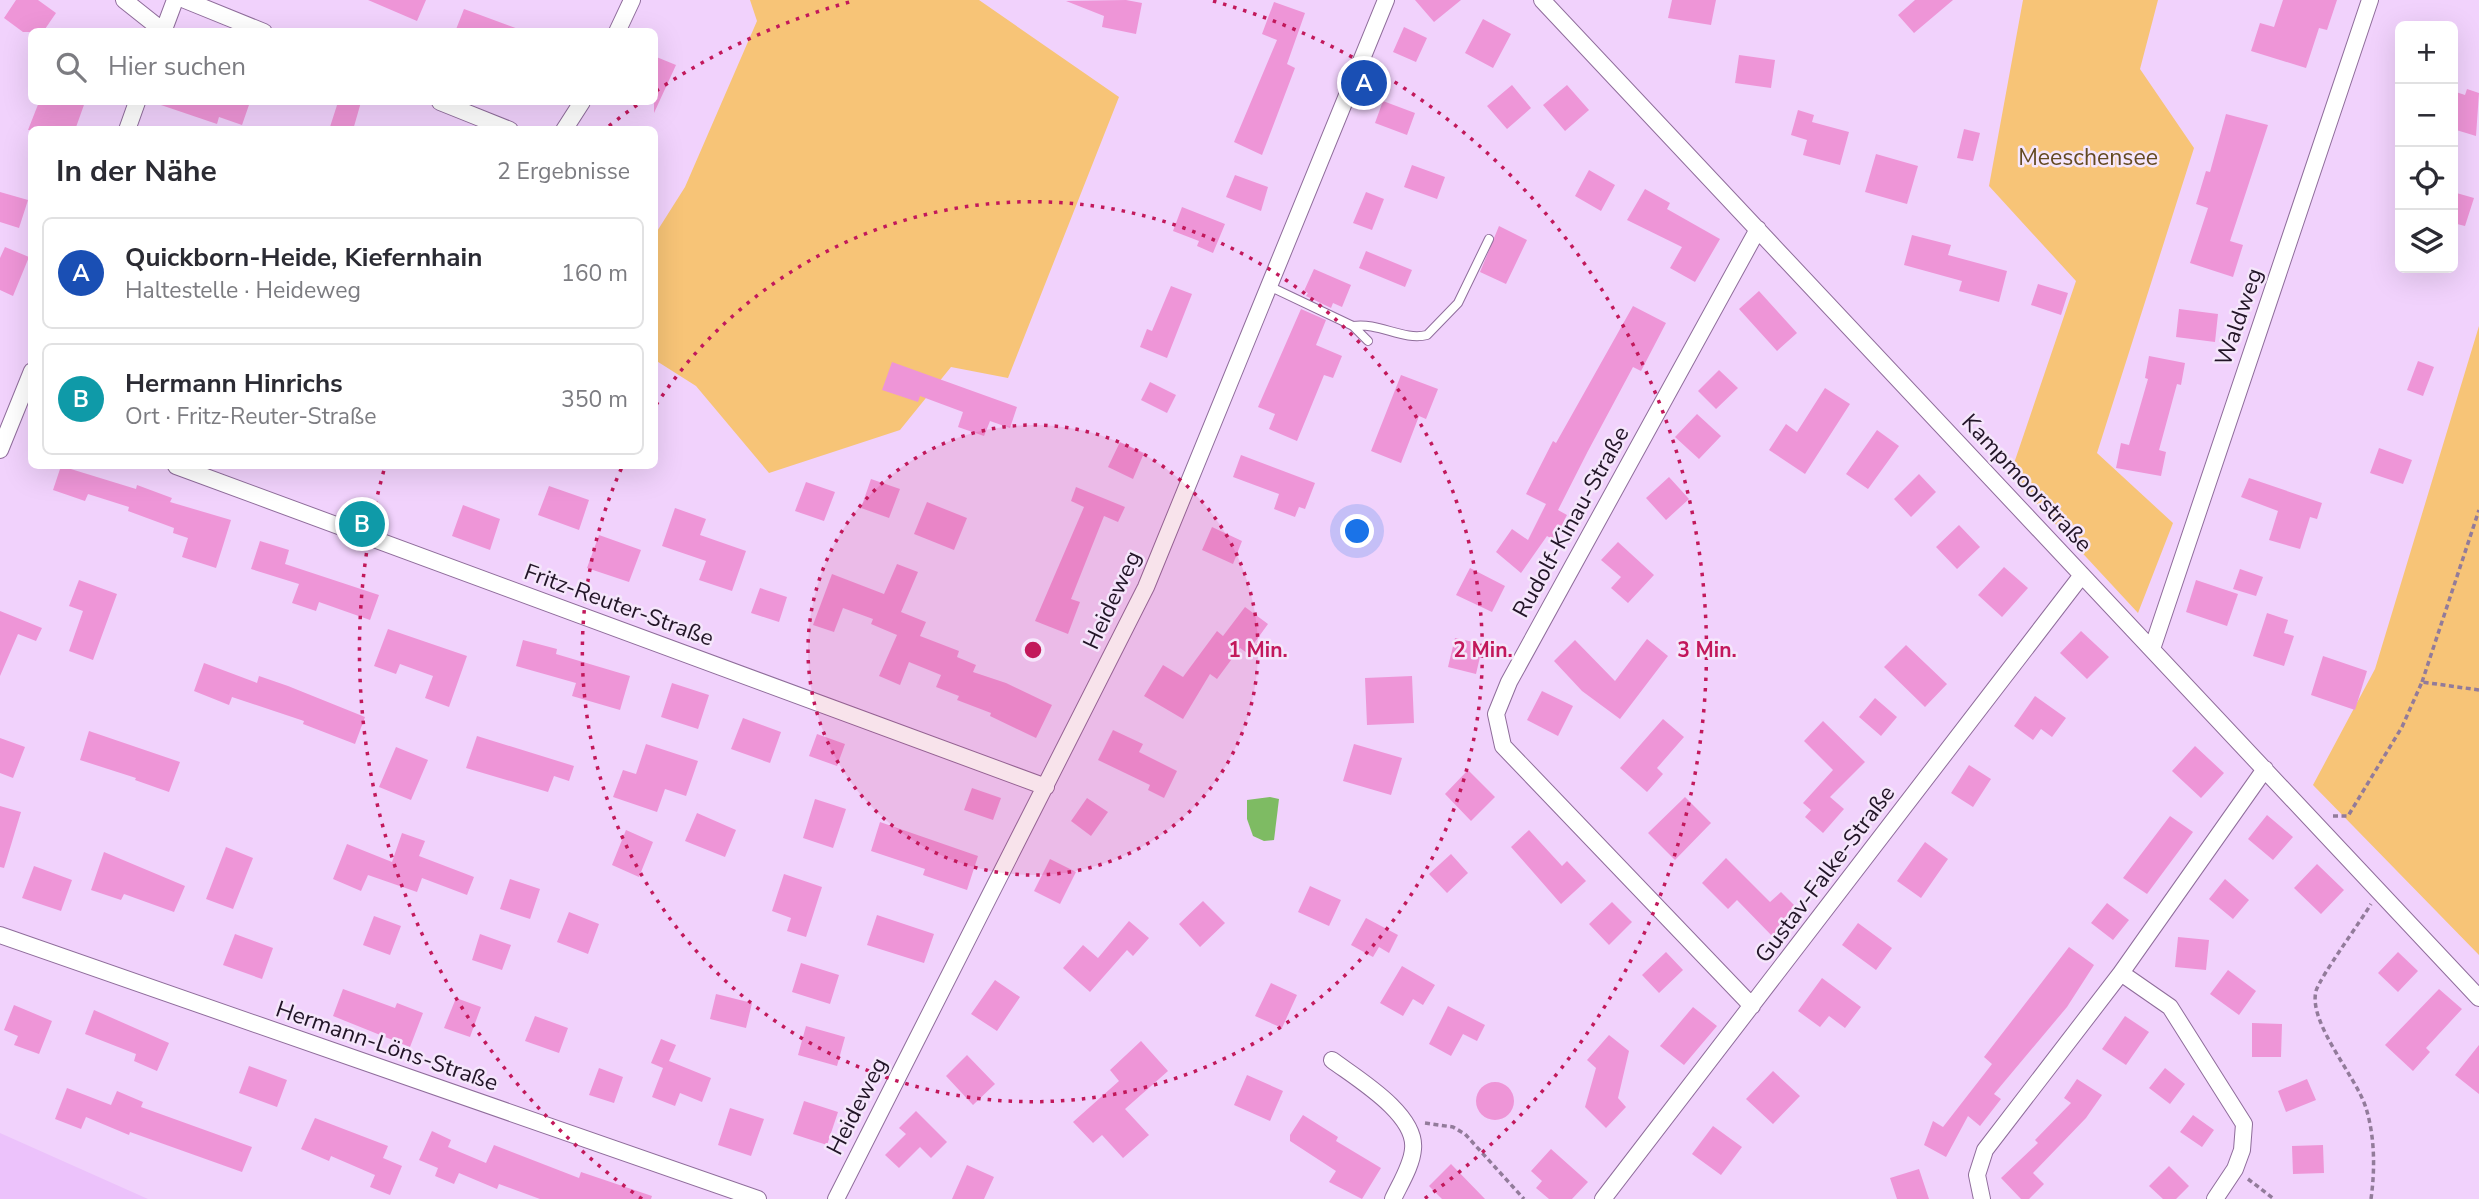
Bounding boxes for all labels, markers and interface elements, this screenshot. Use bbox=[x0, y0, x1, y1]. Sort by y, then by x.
map controls bbox=[2395, 21, 2458, 273]
button: + bbox=[2395, 21, 2458, 84]
search box bbox=[28, 28, 658, 105]
icon: search bbox=[52, 48, 90, 86]
text: Hier suchen bbox=[108, 49, 246, 84]
pin: A bbox=[1341, 57, 1387, 109]
button: − bbox=[2395, 84, 2458, 147]
park label: Meeschensee bbox=[2018, 142, 2158, 173]
button: locate bbox=[2395, 147, 2458, 210]
text: In der Nähe bbox=[56, 151, 217, 192]
text: 2 Ergebnisse bbox=[497, 156, 630, 187]
button: layers bbox=[2395, 210, 2458, 273]
text: Quickborn-Heide, Kiefernhain bbox=[125, 240, 482, 275]
text: A bbox=[72, 258, 90, 289]
text: 160 m bbox=[561, 258, 628, 289]
street label: Waldweg bbox=[2208, 264, 2270, 370]
text: Haltestelle · Heideweg bbox=[125, 275, 361, 306]
text: Hermann Hinrichs bbox=[125, 366, 343, 401]
text: B bbox=[73, 384, 89, 415]
text: 350 m bbox=[561, 384, 628, 415]
text: Ort · Fritz-Reuter-Straße bbox=[125, 401, 376, 432]
street label: Kampmoorstraße bbox=[1955, 407, 2099, 559]
street label: Rudolf-Kinau-Straße bbox=[1505, 421, 1637, 623]
pin: B bbox=[339, 498, 385, 550]
your location bbox=[1340, 514, 1374, 548]
street label: Heideweg bbox=[1076, 546, 1148, 654]
street label: Fritz-Reuter-Straße bbox=[520, 556, 718, 654]
text: 1 Min. bbox=[1228, 636, 1288, 664]
text: 2 Min. bbox=[1453, 636, 1513, 664]
text: 3 Min. bbox=[1677, 636, 1737, 664]
centre of rings bbox=[1021, 638, 1045, 662]
street label: Gustav-Falke-Straße bbox=[1748, 779, 1902, 969]
street label: Hermann-Löns-Straße bbox=[272, 993, 502, 1099]
street label: Heideweg bbox=[819, 1052, 895, 1160]

